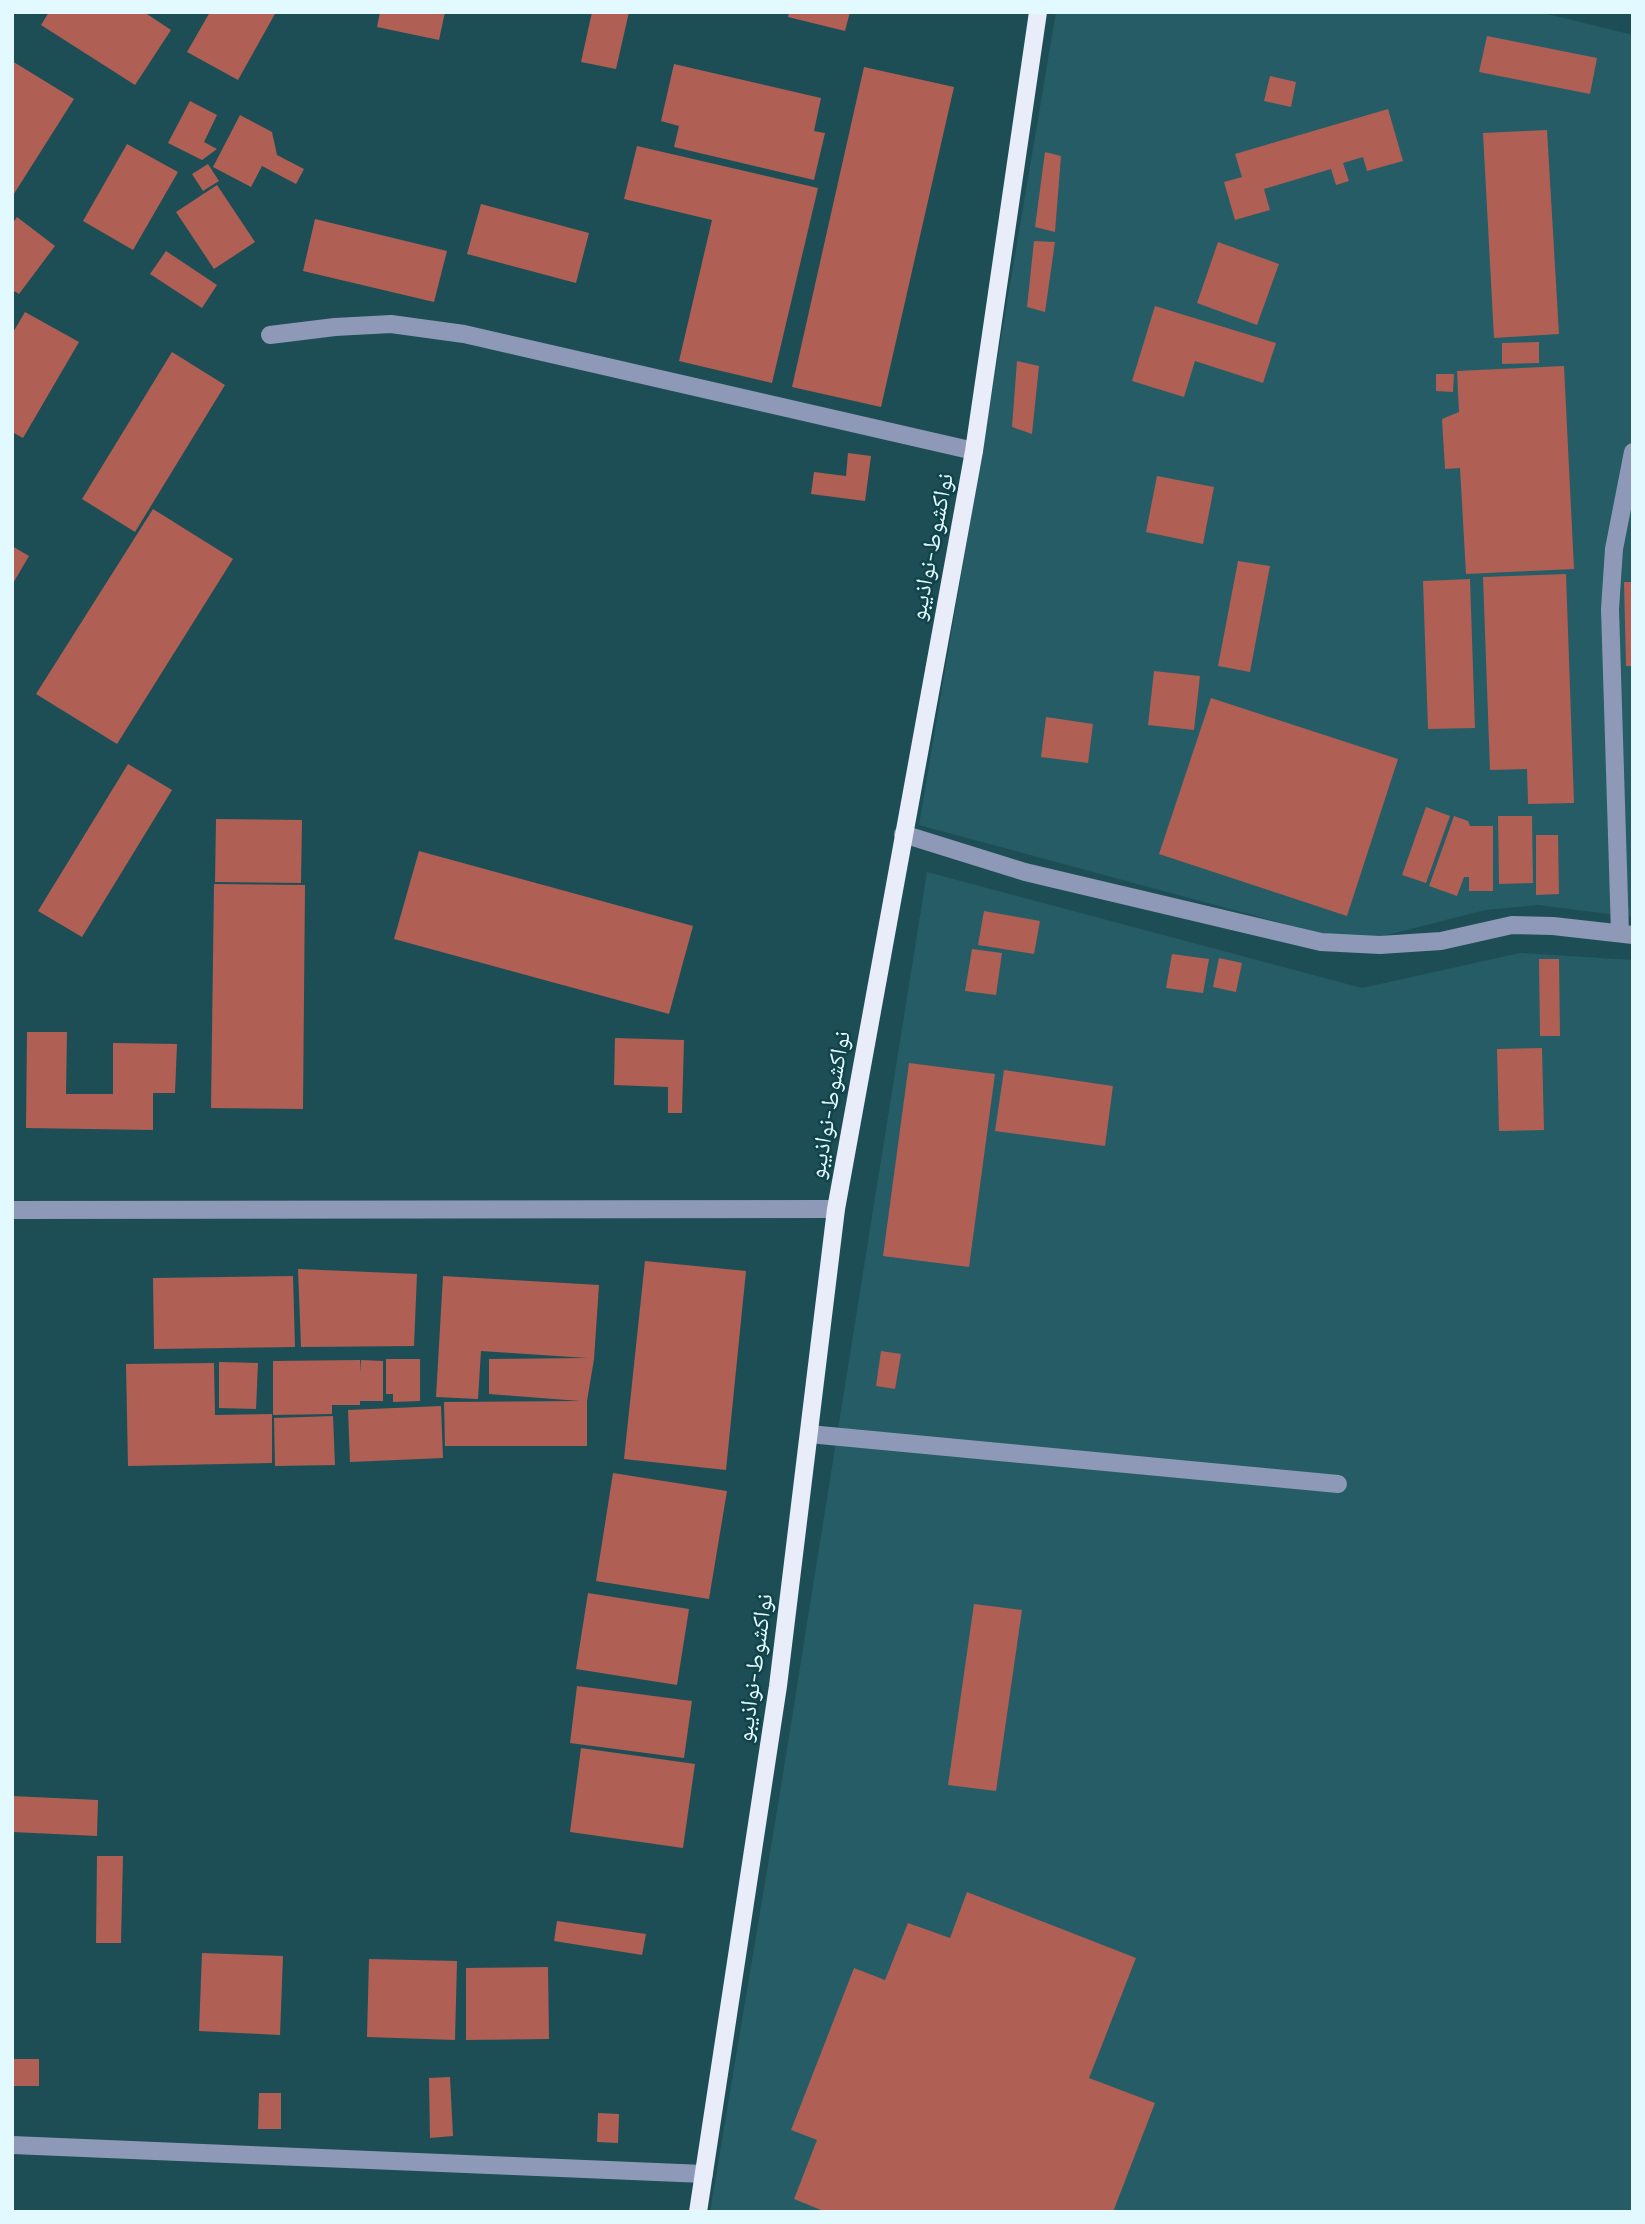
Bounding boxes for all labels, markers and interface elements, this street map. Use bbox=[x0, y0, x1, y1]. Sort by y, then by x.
street label: نواكشوط-نواذيبو bbox=[903, 471, 959, 623]
street label: نواكشوط-نواذيبو bbox=[802, 1029, 856, 1181]
street label: نواكشوط-نواذيبو bbox=[729, 1592, 779, 1744]

